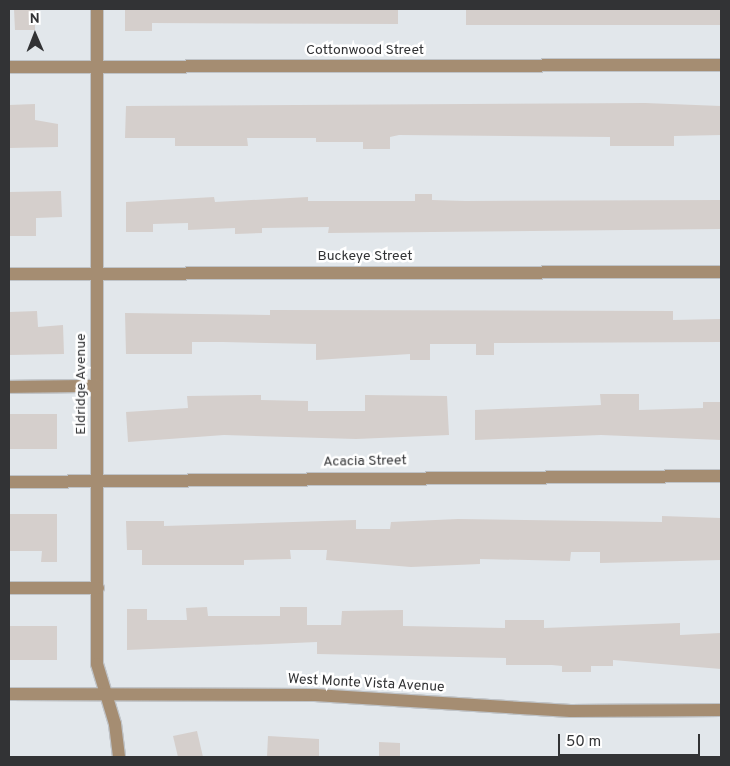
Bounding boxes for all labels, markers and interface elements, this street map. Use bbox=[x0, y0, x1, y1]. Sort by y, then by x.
north arrow bbox=[10, 10, 60, 60]
text: N bbox=[30, 11, 40, 28]
street label: Cottonwood Street bbox=[306, 43, 424, 59]
street label: Buckeye Street bbox=[318, 249, 412, 265]
street label: Eldridge Avenue bbox=[74, 333, 90, 435]
street label: Acacia Street bbox=[323, 453, 407, 471]
street label: West Monte Vista Avenue bbox=[287, 671, 445, 697]
scale bar bbox=[560, 724, 702, 756]
text: 50 m bbox=[566, 733, 601, 752]

